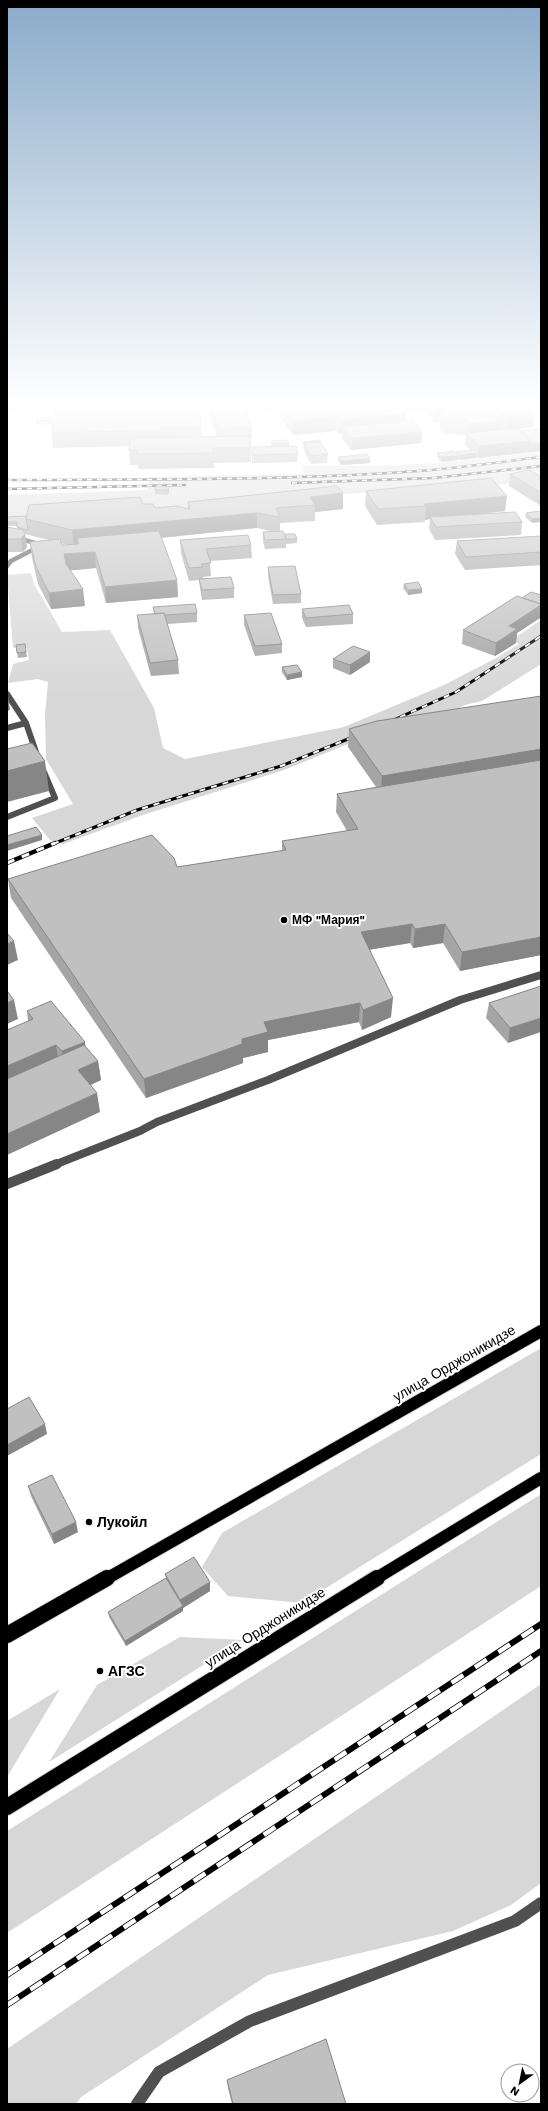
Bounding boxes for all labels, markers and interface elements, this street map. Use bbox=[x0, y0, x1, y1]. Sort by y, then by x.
place label: МФ "Мария" bbox=[292, 913, 365, 927]
marker: МФ "Мария" bbox=[279, 915, 289, 925]
street label: улица Орджоникидзе bbox=[390, 1321, 518, 1405]
place label: Лукойл bbox=[97, 1514, 147, 1530]
marker: Лукойл bbox=[84, 1517, 94, 1527]
street label: улица Орджоникидзе bbox=[202, 1583, 328, 1671]
place label: АГЗС bbox=[108, 1663, 145, 1679]
marker: АГЗС bbox=[95, 1666, 105, 1676]
north arrow bbox=[500, 2063, 540, 2103]
text: N bbox=[508, 2083, 522, 2099]

